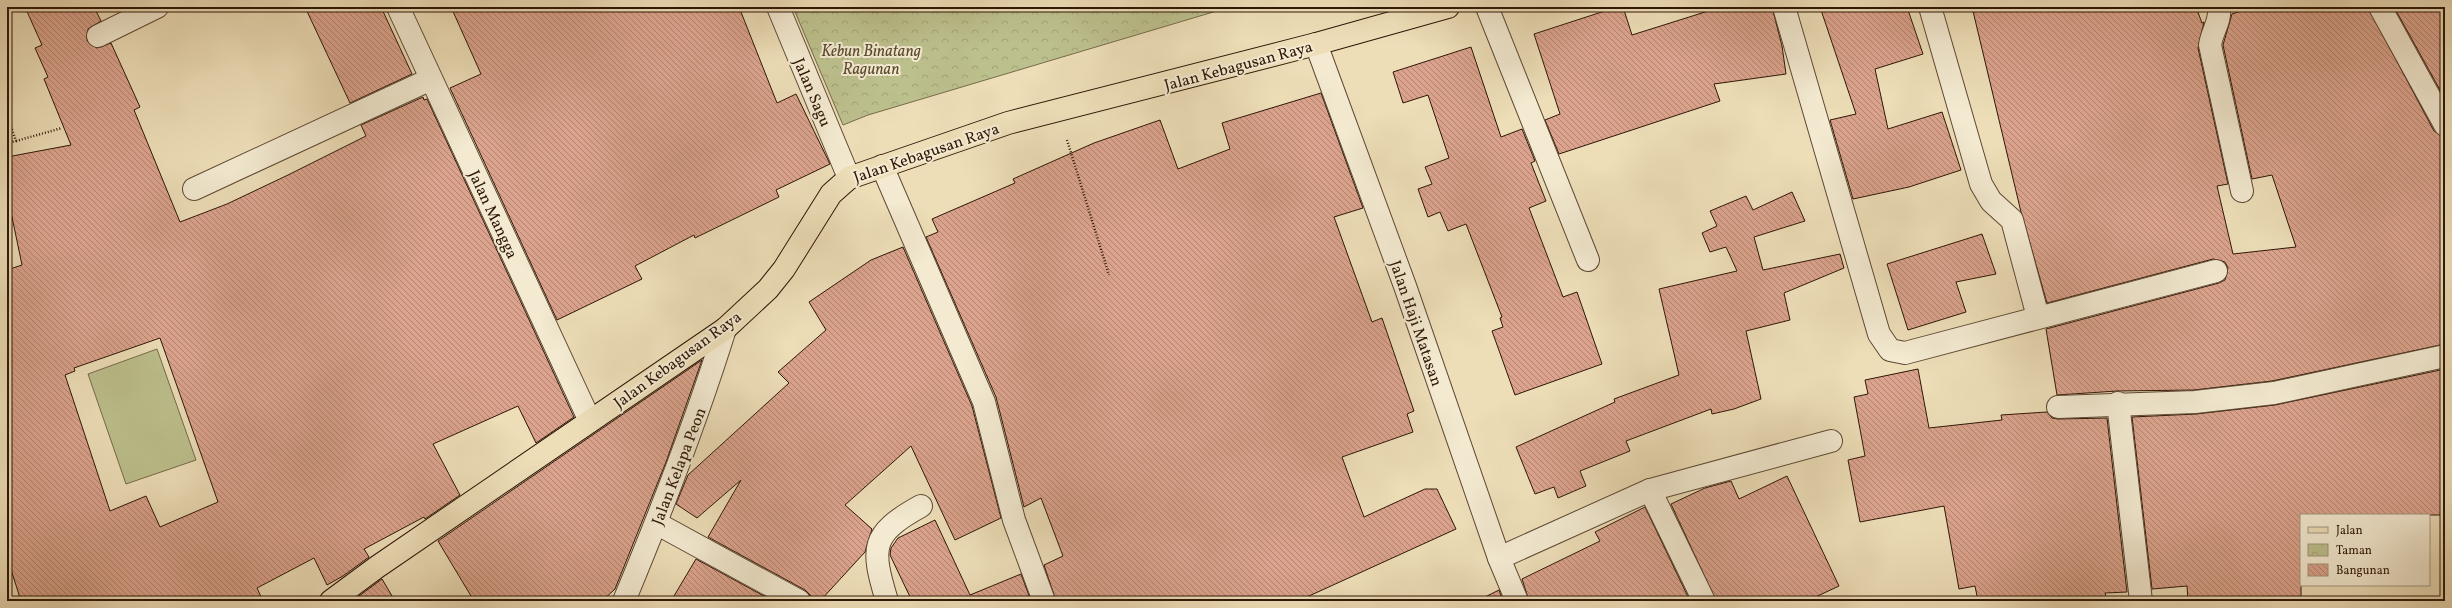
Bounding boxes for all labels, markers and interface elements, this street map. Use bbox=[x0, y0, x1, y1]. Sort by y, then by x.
street label: Jalan Kebagusan Raya bbox=[1162, 36, 1315, 97]
park label: Kebun Binatang Ragunan bbox=[821, 41, 921, 81]
street label: Jalan Sagu bbox=[787, 55, 835, 131]
street label: Jalan Kebagusan Raya bbox=[851, 119, 1003, 189]
street label: Jalan Mangga bbox=[462, 167, 522, 263]
street label: Jalan Haji Matasan bbox=[1383, 258, 1447, 390]
street label: Jalan Kebagusan Raya bbox=[610, 307, 747, 415]
street label: Jalan Kelapa Peon bbox=[647, 405, 712, 529]
legend bbox=[2300, 514, 2430, 586]
text: Jalan bbox=[2336, 523, 2363, 539]
text: Taman bbox=[2336, 543, 2372, 559]
text: Bangunan bbox=[2336, 563, 2390, 579]

